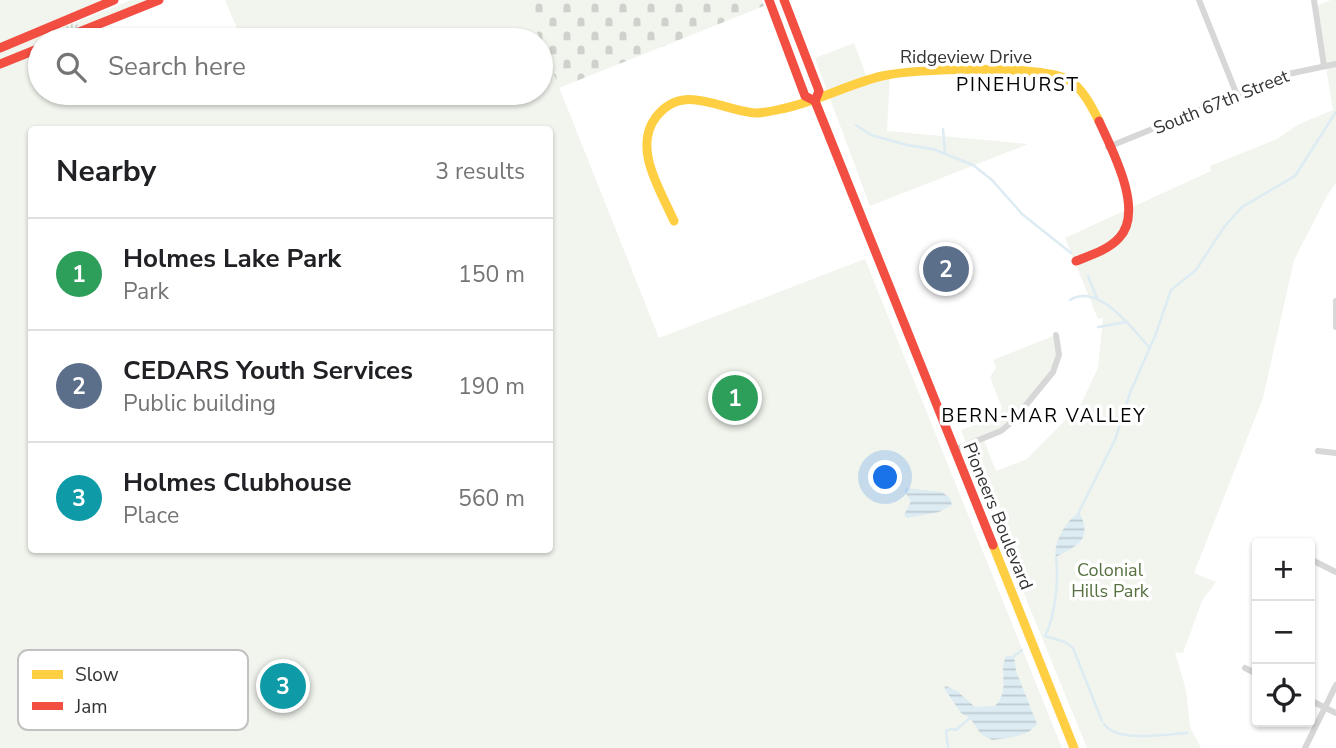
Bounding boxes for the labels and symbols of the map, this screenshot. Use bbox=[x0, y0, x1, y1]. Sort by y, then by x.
street label: Ridgeview Drive bbox=[900, 45, 1032, 69]
street label: South 67th Street bbox=[1150, 64, 1293, 140]
district label: PINEHURST bbox=[956, 72, 1080, 98]
pin: 2 bbox=[923, 243, 969, 295]
pin: 1 bbox=[712, 372, 758, 424]
district label: BERN-MAR VALLEY bbox=[941, 403, 1147, 429]
street label: Pioneers Boulevard bbox=[957, 439, 1039, 593]
your location bbox=[868, 460, 902, 494]
park label: Colonial Hills Park bbox=[1071, 558, 1150, 603]
legend bbox=[18, 650, 248, 730]
pin: 3 bbox=[260, 660, 306, 712]
text: Slow bbox=[75, 662, 119, 688]
text: Jam bbox=[74, 694, 108, 720]

